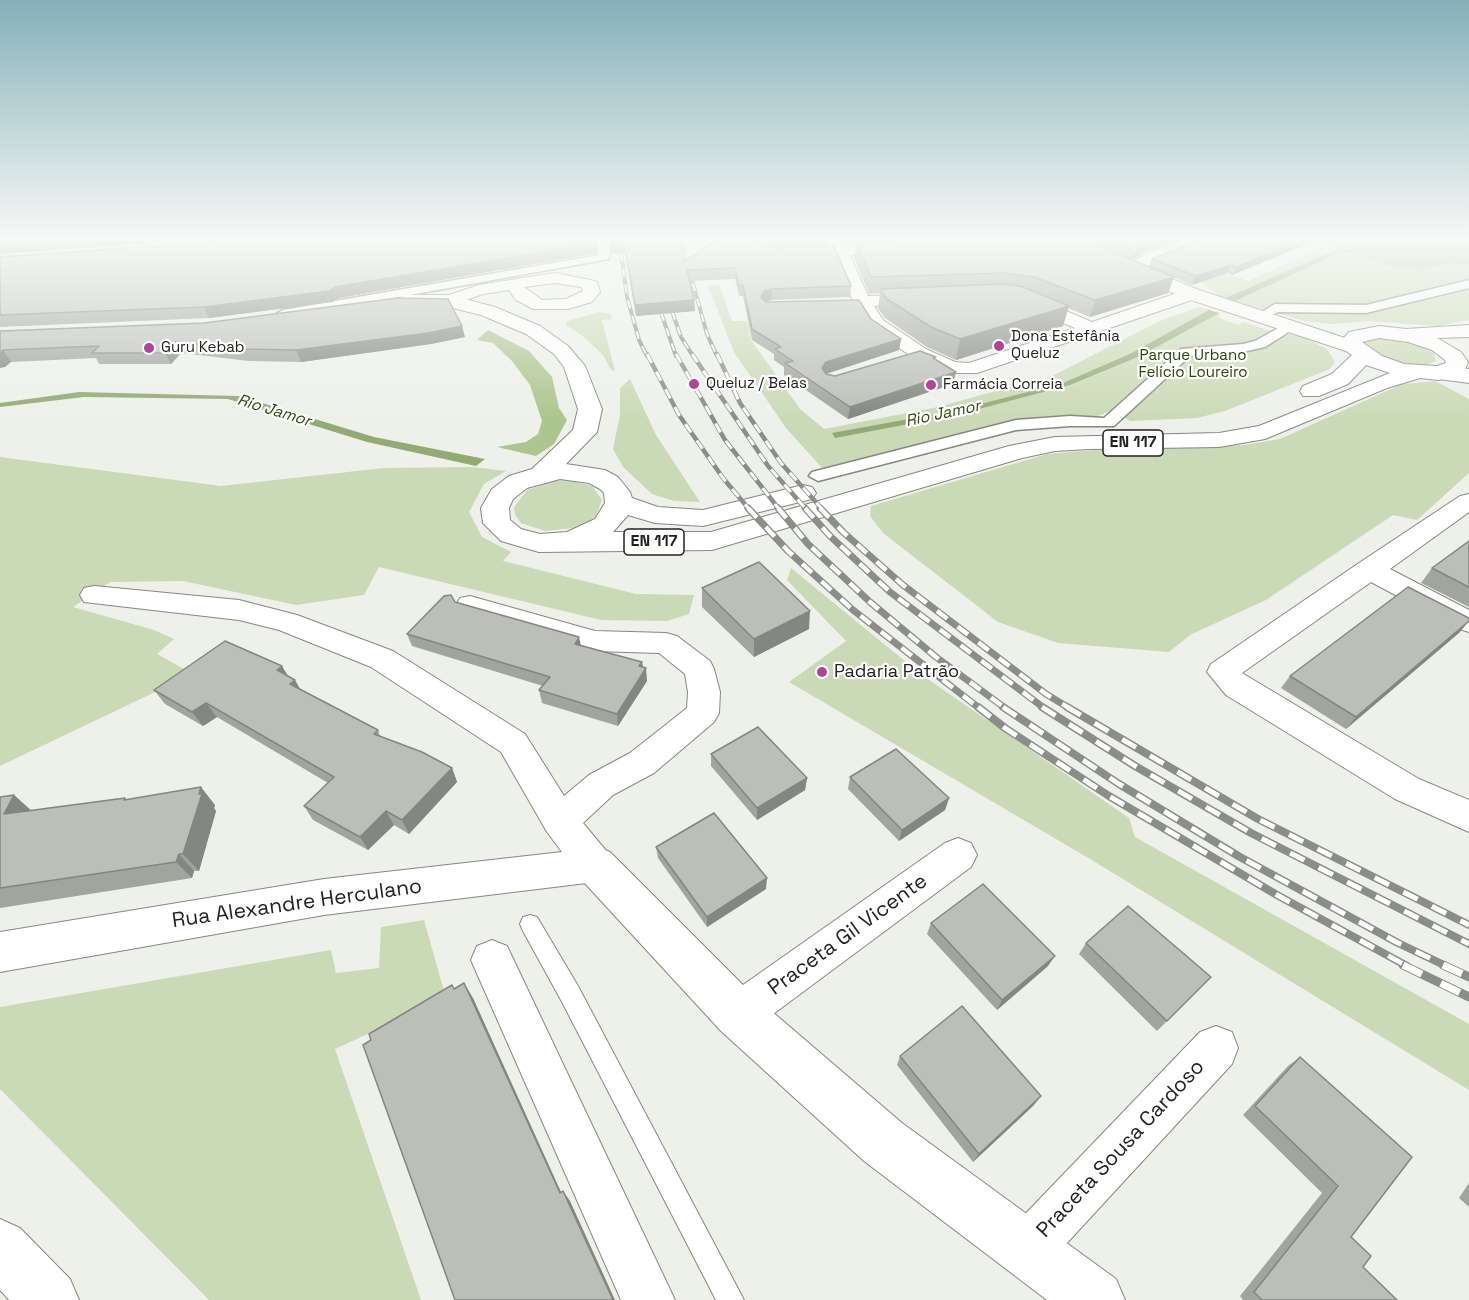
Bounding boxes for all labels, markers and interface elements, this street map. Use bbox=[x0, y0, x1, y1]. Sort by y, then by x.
place label: Dona Estefânia Queluz bbox=[1011, 328, 1120, 363]
place label: Guru Kebab bbox=[161, 339, 244, 357]
marker: Dona Estefânia Queluz bbox=[992, 339, 1006, 353]
marker: Guru Kebab bbox=[142, 341, 156, 355]
park label: Parque Urbano Felício Loureiro bbox=[1138, 347, 1248, 382]
place label: Queluz / Belas bbox=[706, 375, 807, 393]
place label: Farmácia Correia bbox=[943, 376, 1063, 394]
marker: Queluz / Belas bbox=[687, 377, 701, 391]
marker: Farmácia Correia bbox=[924, 378, 938, 392]
water label: Rio Jamor bbox=[235, 391, 313, 431]
water label: Rio Jamor bbox=[904, 397, 982, 431]
road number: EN 117 bbox=[1103, 430, 1163, 456]
road number: EN 117 bbox=[624, 529, 684, 555]
place label: Padaria Patrão bbox=[834, 661, 959, 683]
marker: Padaria Patrão bbox=[815, 665, 829, 679]
street label: Praceta Gil Vicente bbox=[763, 869, 933, 1001]
street label: Rua Alexandre Herculano bbox=[170, 874, 424, 934]
street label: Praceta Sousa Cardoso bbox=[1032, 1055, 1210, 1243]

